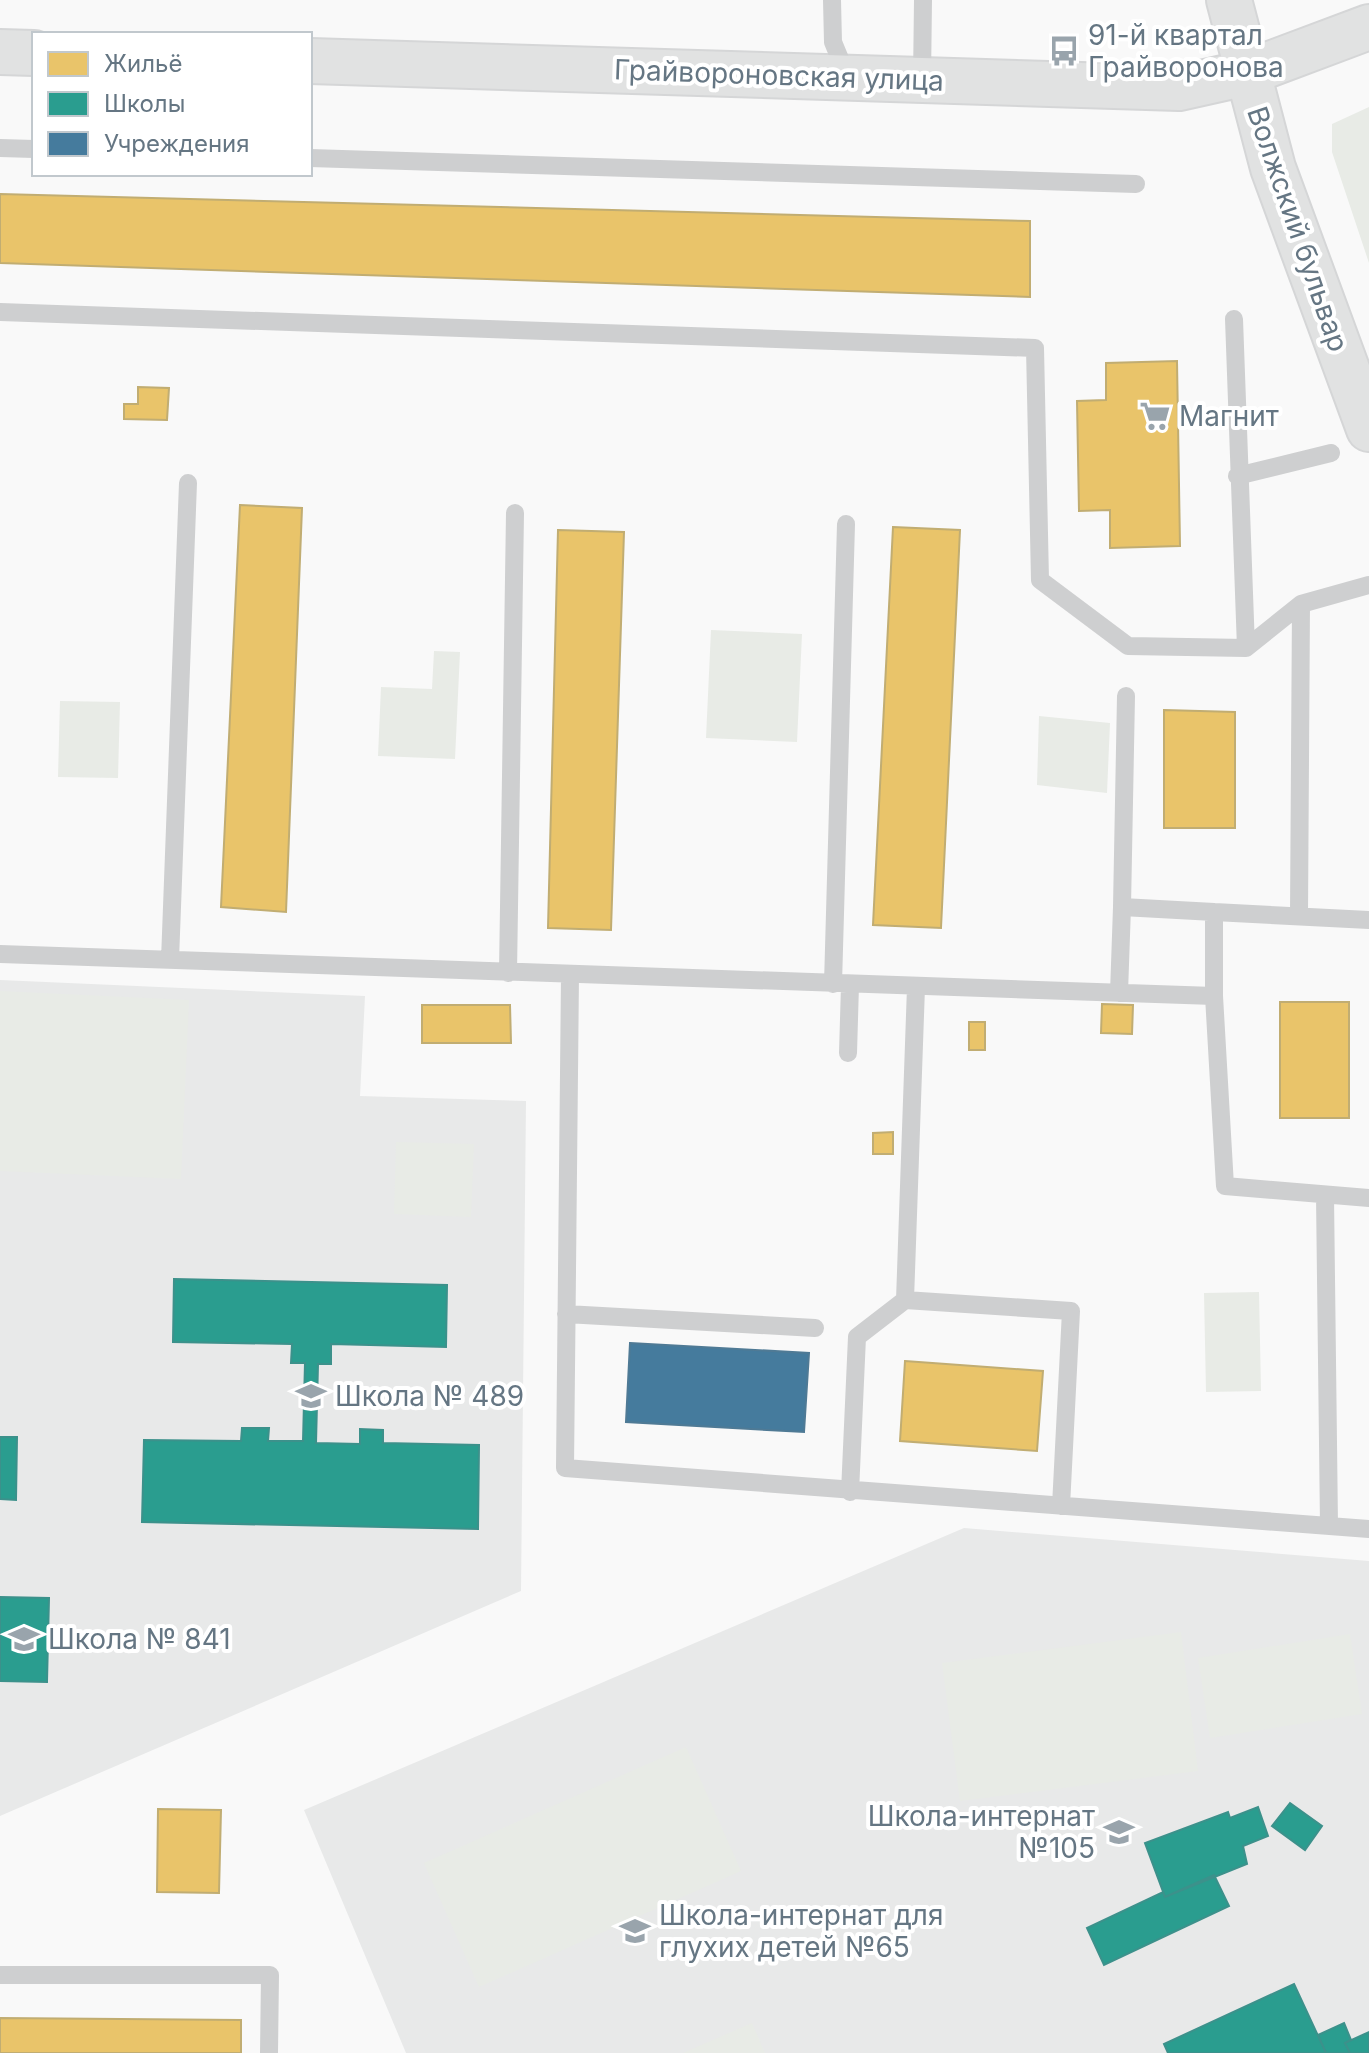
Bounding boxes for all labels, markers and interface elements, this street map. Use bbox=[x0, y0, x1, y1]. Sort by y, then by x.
place label: 91-й квартал Грайворонова bbox=[1088, 18, 1284, 84]
legend bbox=[32, 32, 312, 176]
bus stop icon: 91-й квартал Грайворонова bbox=[1047, 34, 1081, 68]
text: Жильё bbox=[104, 49, 182, 78]
street label: Грайвороновская улица bbox=[614, 52, 944, 98]
text: Школы bbox=[104, 89, 185, 118]
street label: Волжский бульвар bbox=[1240, 102, 1356, 356]
text: Учреждения bbox=[104, 129, 250, 158]
supermarket icon: Магнит bbox=[1138, 399, 1172, 433]
place label: Магнит bbox=[1179, 399, 1279, 433]
school or university icon: Школа № 489 bbox=[294, 1379, 328, 1413]
place label: Школа № 489 bbox=[335, 1379, 524, 1413]
school or university icon: Школа № 841 bbox=[7, 1622, 41, 1656]
place label: Школа № 841 bbox=[48, 1622, 231, 1656]
place label: Школа-интернат №105 bbox=[868, 1799, 1095, 1865]
school or university icon: Школа-интернат №105 bbox=[1102, 1815, 1136, 1849]
place label: Школа-интернат для глухих детей №65 bbox=[659, 1898, 943, 1964]
school or university icon: Школа-интернат для глухих детей №65 bbox=[618, 1914, 652, 1948]

